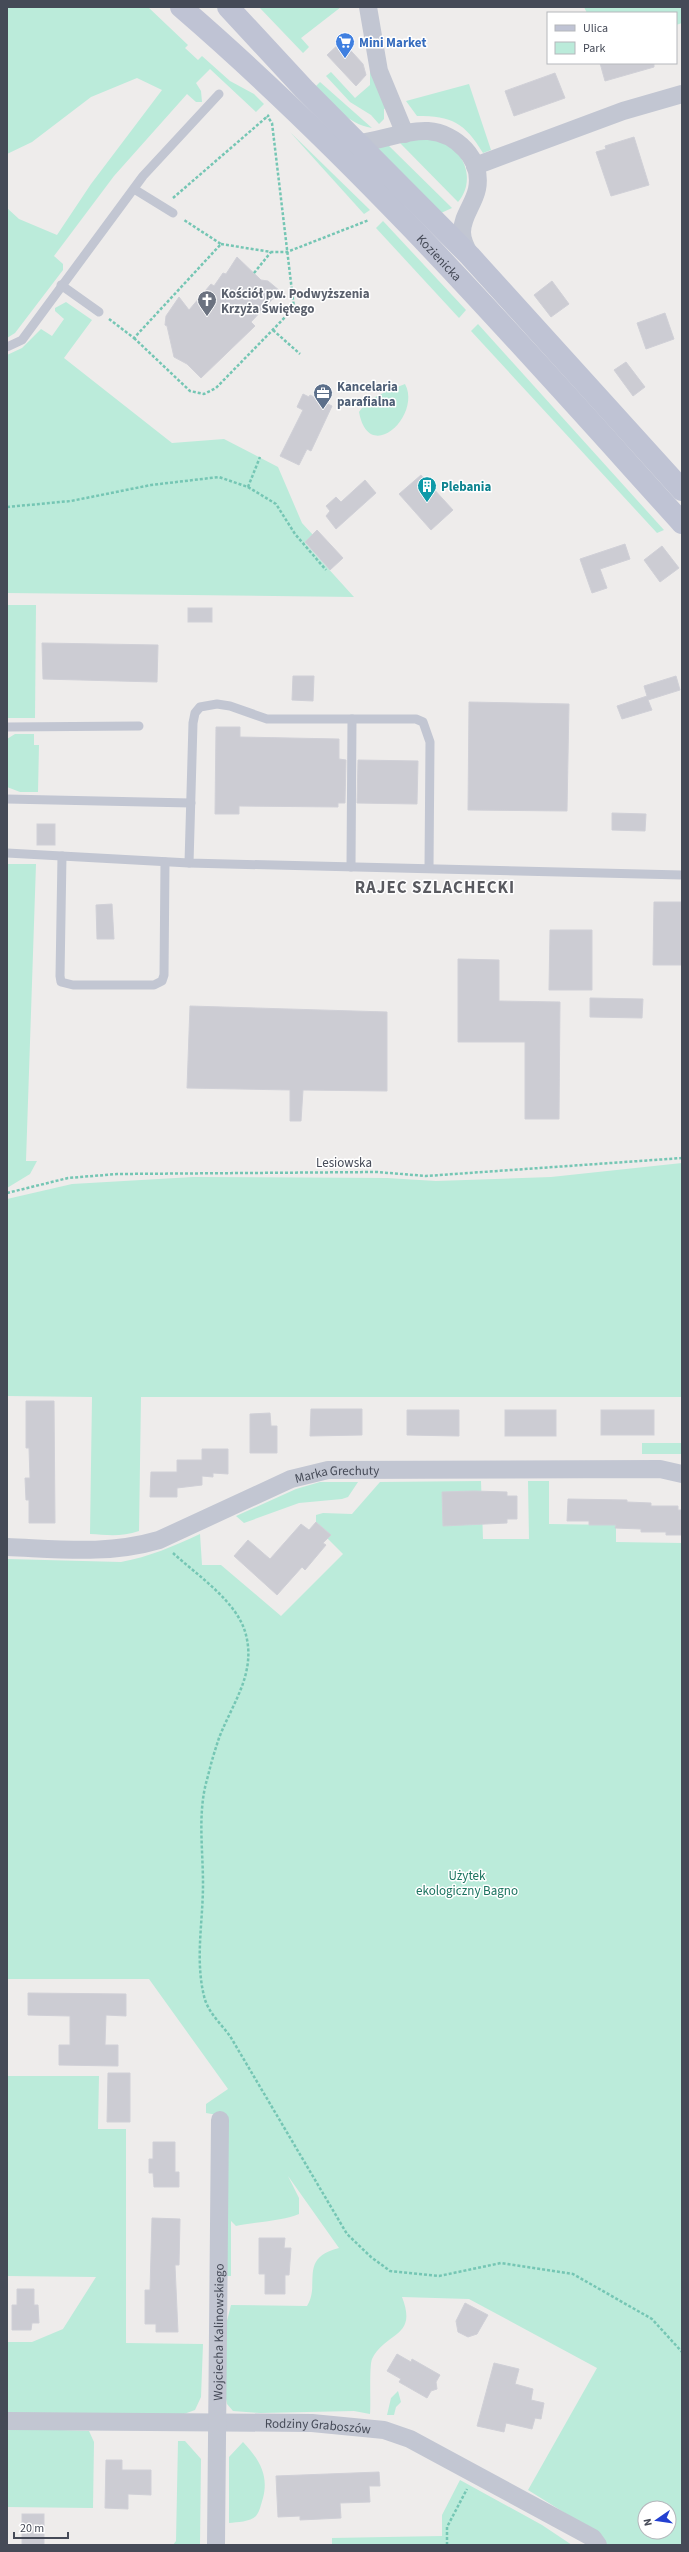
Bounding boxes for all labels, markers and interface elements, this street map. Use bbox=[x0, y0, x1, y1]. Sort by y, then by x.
legend bbox=[547, 12, 677, 64]
text: Ulica bbox=[583, 20, 608, 37]
supermarket icon: Mini Market bbox=[334, 31, 356, 59]
place label: Mini Market bbox=[359, 34, 426, 52]
text: Park bbox=[583, 40, 605, 57]
street label: Kozienicka bbox=[412, 230, 466, 286]
place label: Kościół pw. Podwyższenia Krzyża Świętego bbox=[221, 285, 370, 318]
church icon: Kościół pw. Podwyższenia Krzyża Świętego bbox=[196, 289, 218, 317]
place label: Kancelaria parafialna bbox=[337, 378, 398, 411]
office icon: Kancelaria parafialna bbox=[312, 382, 334, 410]
building icon: Plebania bbox=[416, 475, 438, 503]
place label: Plebania bbox=[441, 478, 491, 496]
district label: RAJEC SZLACHECKI bbox=[355, 876, 515, 900]
street label: Lesiowska bbox=[316, 1154, 372, 1172]
street label: Marka Grechuty bbox=[293, 1462, 379, 1488]
park label: Użytek ekologiczny Bagno bbox=[416, 1867, 518, 1900]
street label: Wojciecha Kalinowskiego bbox=[209, 2263, 229, 2401]
street label: Rodziny Graboszów bbox=[265, 2415, 372, 2439]
north arrow bbox=[637, 2500, 677, 2540]
scale bar bbox=[14, 2514, 68, 2540]
text: N bbox=[640, 2517, 656, 2527]
text: 20 m bbox=[20, 2520, 44, 2537]

